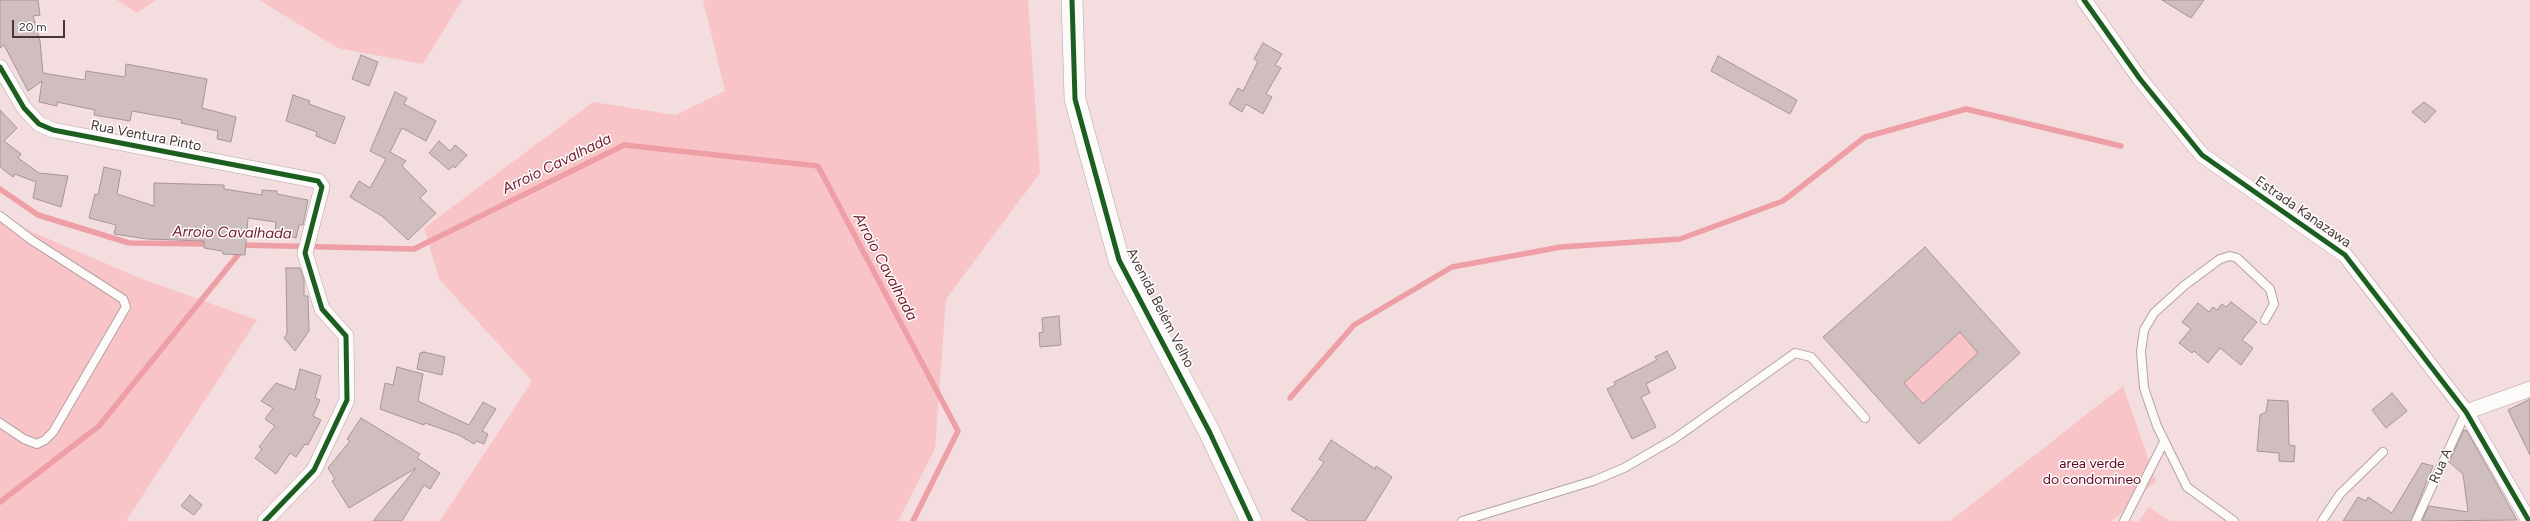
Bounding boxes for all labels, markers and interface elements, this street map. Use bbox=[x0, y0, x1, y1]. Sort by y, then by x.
scale bar bbox=[14, 12, 67, 38]
text: 20 m bbox=[19, 20, 47, 34]
street label: Rua Ventura Pinto bbox=[89, 117, 203, 155]
water label: Arroio Cavalhada bbox=[499, 130, 615, 198]
street label: Estrada Kanazawa bbox=[2252, 173, 2354, 251]
water label: Arroio Cavalhada bbox=[849, 210, 921, 324]
water label: Arroio Cavalhada bbox=[172, 223, 292, 243]
street label: Avenida Belém Velho bbox=[1123, 245, 1197, 371]
street label: Rua A bbox=[2426, 446, 2456, 486]
park label: area verde do condomineo bbox=[2043, 456, 2141, 488]

